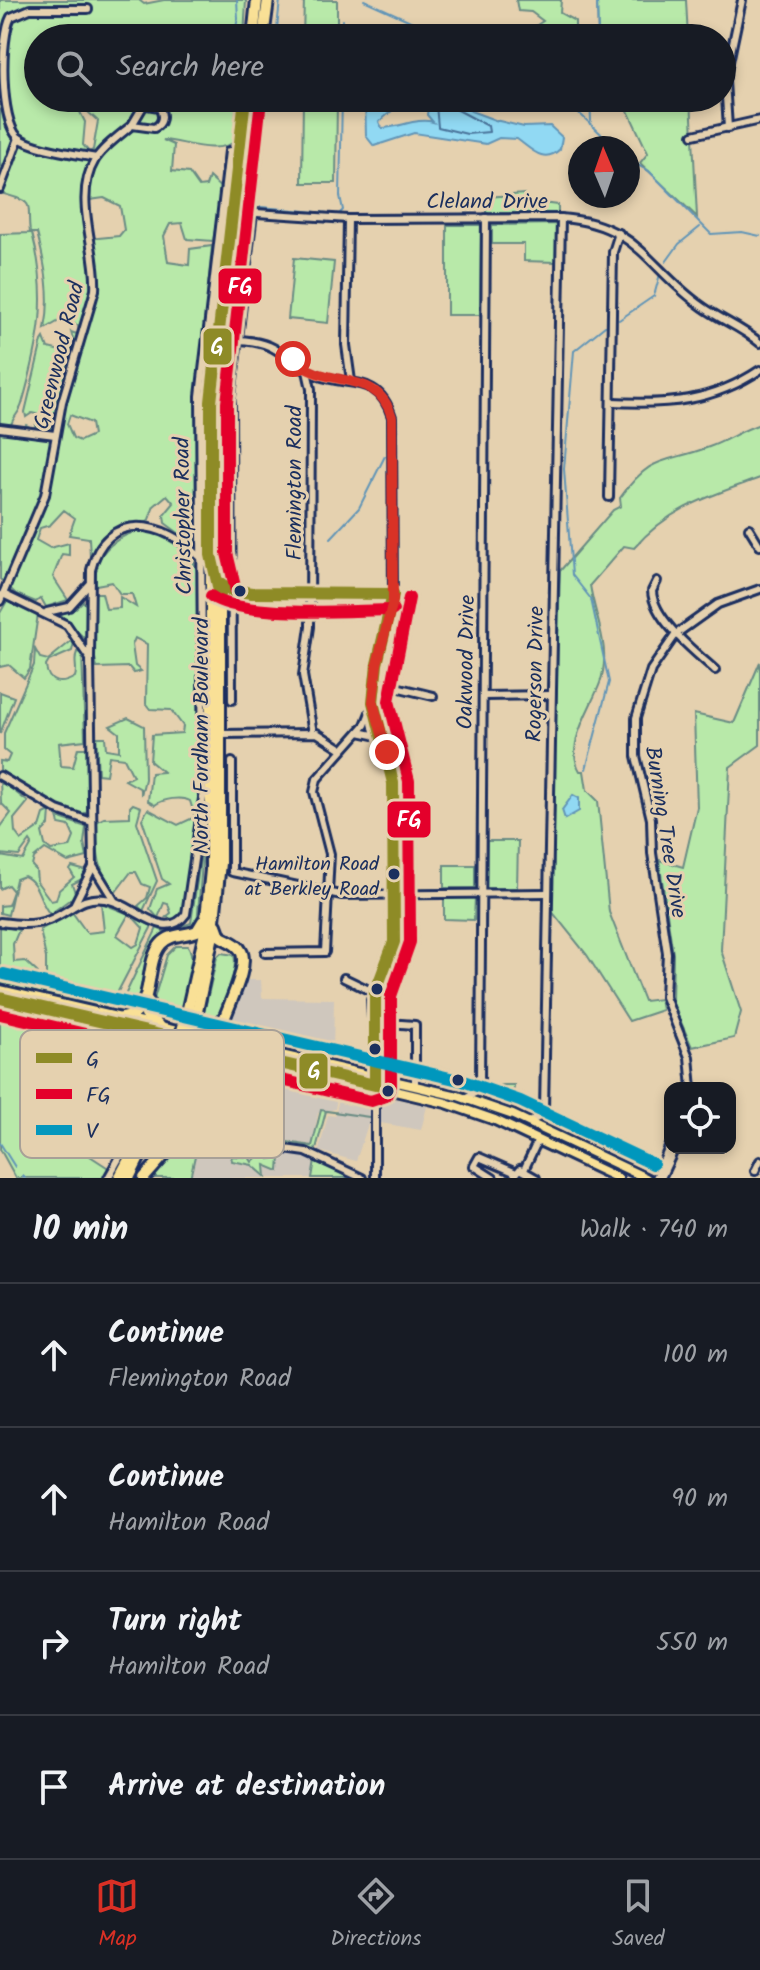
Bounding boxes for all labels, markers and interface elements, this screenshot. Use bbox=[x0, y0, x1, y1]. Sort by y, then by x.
search box bbox=[24, 24, 736, 112]
text: Search here bbox=[116, 44, 264, 92]
icon: search bbox=[52, 46, 96, 90]
north arrow bbox=[568, 136, 640, 208]
street label: Cleland Drive bbox=[426, 185, 548, 220]
line badge: FG bbox=[217, 267, 263, 305]
text: FG bbox=[227, 271, 253, 306]
street label: Greenwood Road bbox=[25, 277, 96, 433]
line badge: G bbox=[202, 327, 233, 366]
text: G bbox=[210, 331, 224, 366]
route start bbox=[275, 341, 311, 377]
street label: Flemington Road bbox=[278, 405, 313, 560]
street label: Christopher Road bbox=[166, 436, 203, 595]
unlabelled marker bbox=[232, 583, 248, 599]
street label: Oakwood Drive bbox=[449, 594, 486, 730]
street label: Rogerson Drive bbox=[518, 606, 555, 742]
street label: North Fordham Boulevard bbox=[185, 616, 220, 855]
route end bbox=[369, 734, 405, 770]
street label: Burning Tree Drive bbox=[634, 744, 695, 921]
line badge: FG bbox=[386, 800, 432, 839]
text: FG bbox=[396, 804, 422, 839]
place label: Hamilton Road at Berkley Road bbox=[245, 849, 380, 906]
marker: Hamilton Road at Berkley Road bbox=[386, 866, 402, 882]
unlabelled marker bbox=[369, 981, 385, 997]
legend bbox=[20, 1030, 284, 1158]
unlabelled marker bbox=[367, 1041, 383, 1057]
text: G bbox=[86, 1043, 99, 1078]
line badge: G bbox=[298, 1052, 329, 1090]
text: G bbox=[307, 1055, 321, 1090]
unlabelled marker bbox=[450, 1072, 466, 1088]
text: FG bbox=[86, 1079, 111, 1114]
map controls bbox=[664, 1082, 736, 1154]
button: locate bbox=[664, 1082, 736, 1154]
unlabelled marker bbox=[380, 1083, 396, 1099]
text: V bbox=[86, 1115, 100, 1150]
text: 10 min bbox=[32, 1203, 128, 1257]
text: Walk · 740 m bbox=[579, 1209, 728, 1251]
text: Continue bbox=[108, 1310, 224, 1358]
icon: ahead bbox=[32, 1333, 76, 1377]
text: 100 m bbox=[663, 1334, 728, 1376]
text: Flemington Road bbox=[108, 1358, 291, 1400]
text: Continue bbox=[108, 1454, 224, 1502]
icon: ahead bbox=[32, 1477, 76, 1521]
text: 90 m bbox=[671, 1478, 728, 1520]
text: Hamilton Road bbox=[108, 1502, 269, 1544]
text: Turn right bbox=[108, 1598, 241, 1646]
icon: right bbox=[32, 1621, 76, 1665]
text: 550 m bbox=[656, 1622, 728, 1664]
text: Hamilton Road bbox=[108, 1646, 269, 1688]
text: Arrive at destination bbox=[108, 1763, 385, 1811]
icon: arrive bbox=[32, 1765, 76, 1809]
tab: Map bbox=[95, 1874, 139, 1957]
tab: Directions bbox=[330, 1874, 422, 1957]
tab: Saved bbox=[612, 1874, 665, 1957]

